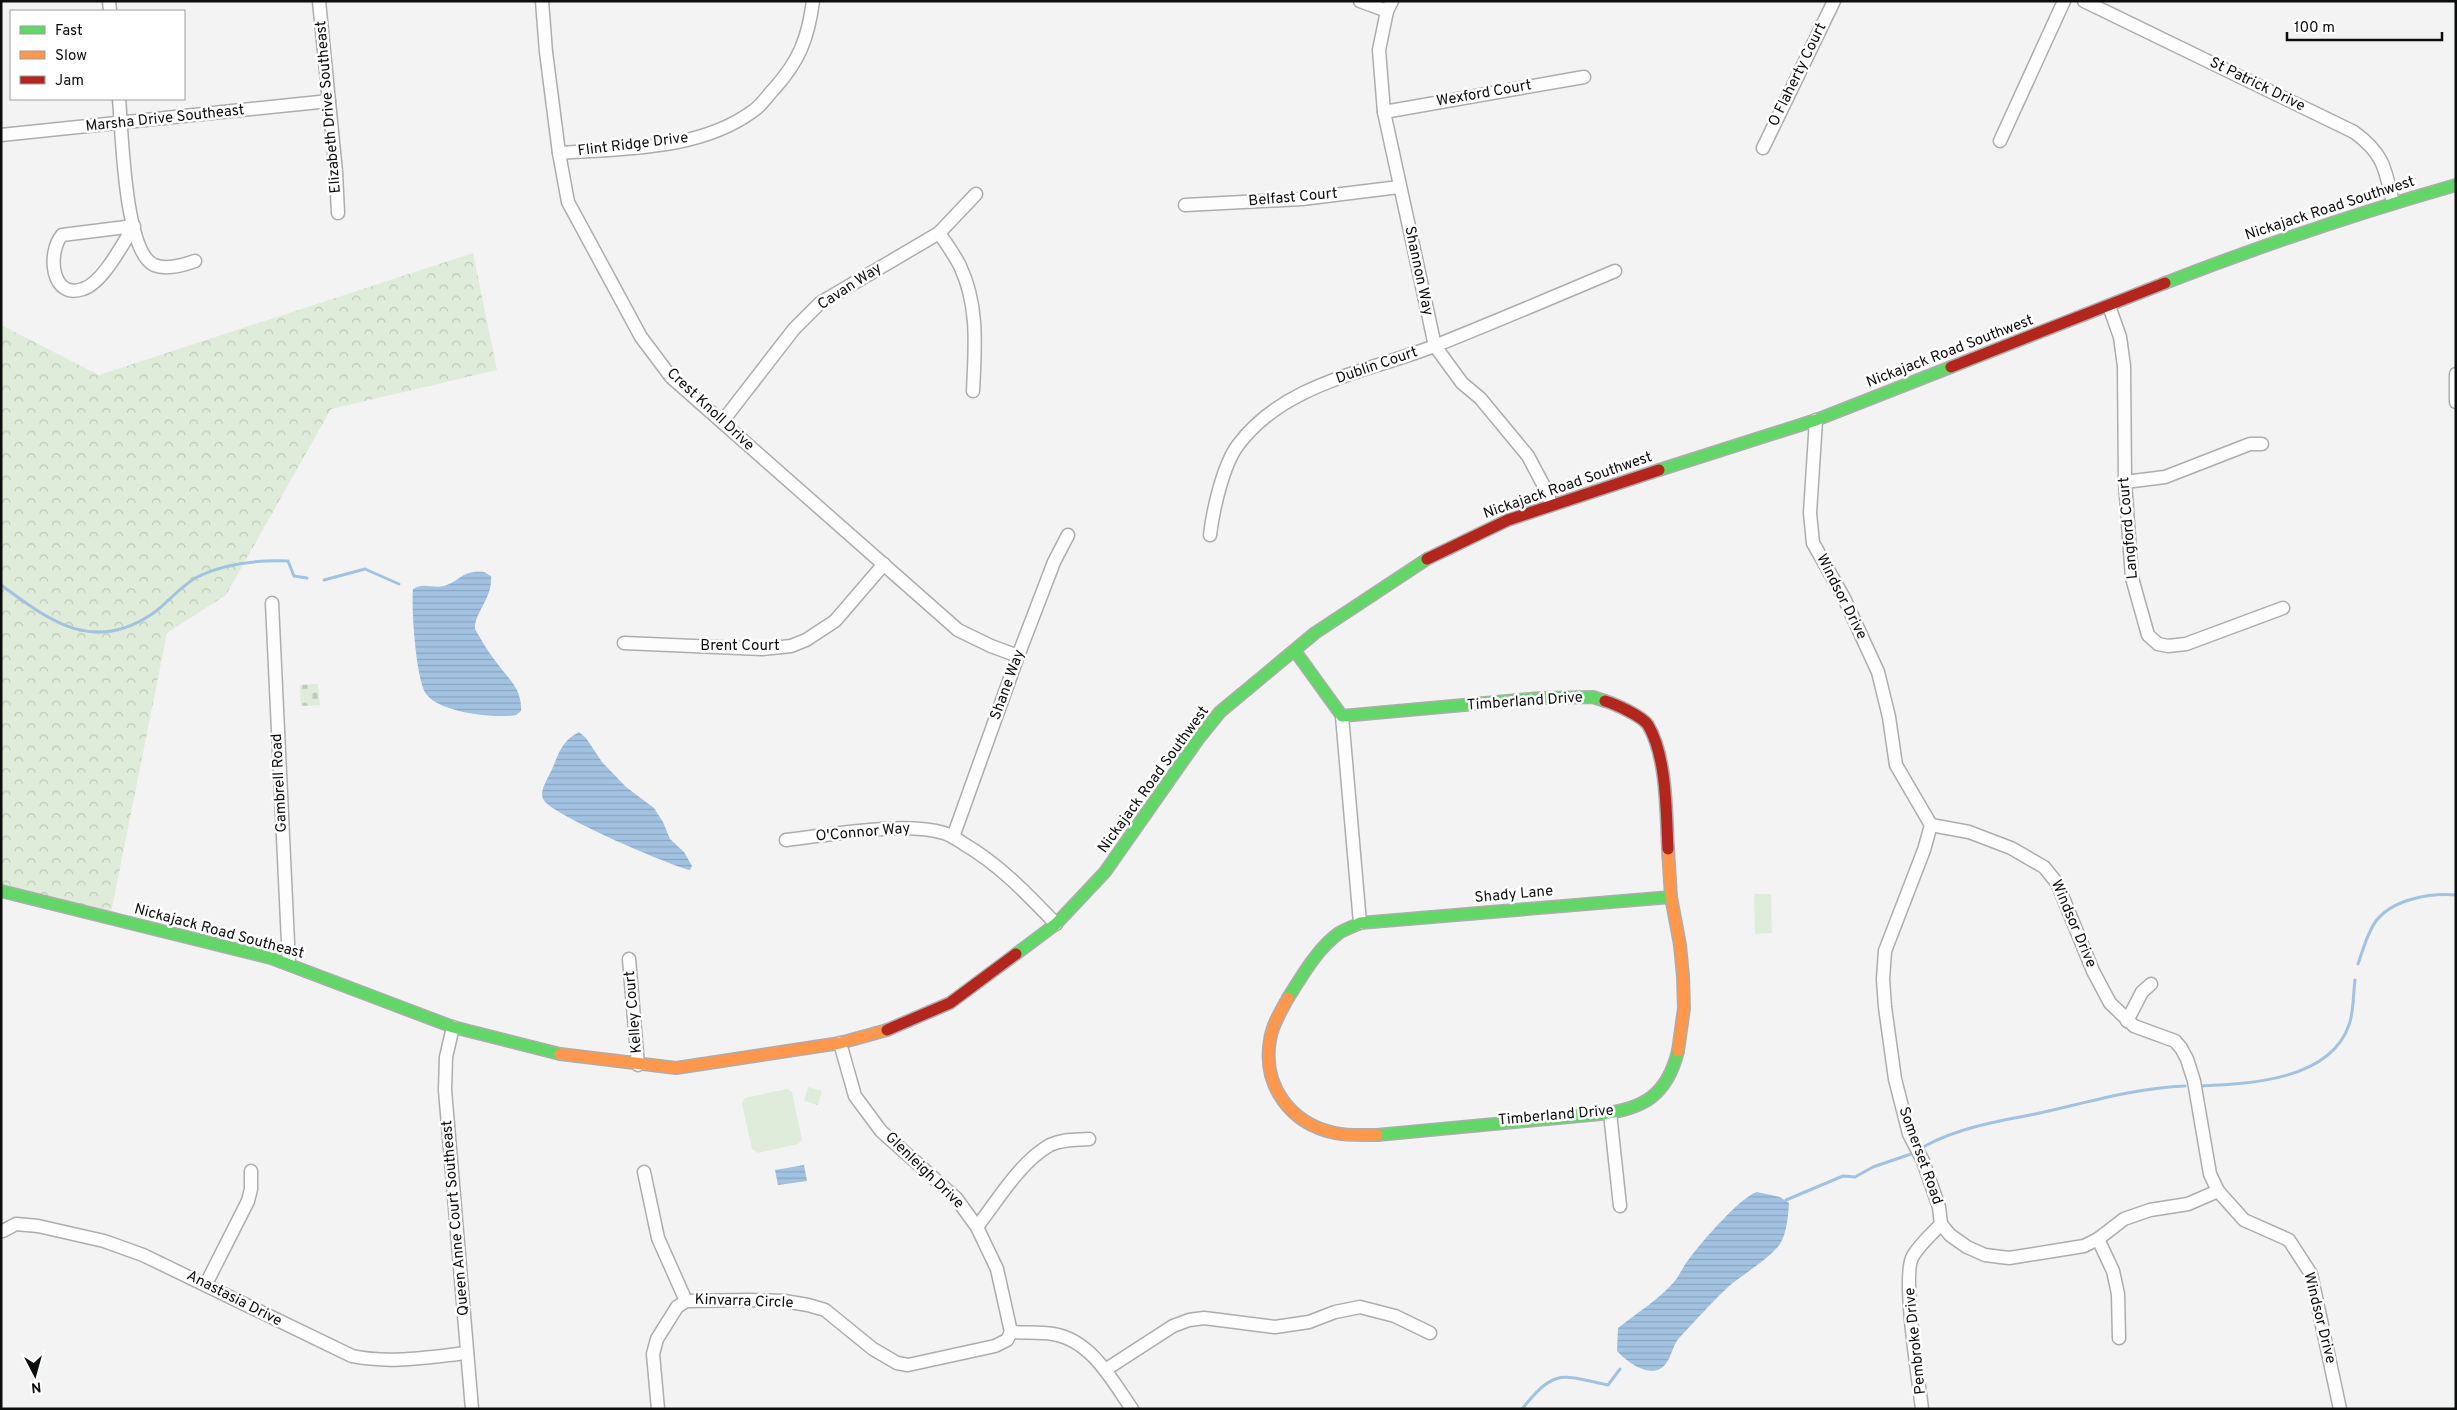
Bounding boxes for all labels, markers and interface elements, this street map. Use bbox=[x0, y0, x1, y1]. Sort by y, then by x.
legend bbox=[10, 10, 185, 100]
scale bar bbox=[2287, 10, 2442, 42]
text: 100 m bbox=[2294, 19, 2335, 38]
street label: Elizabeth Drive Southeast bbox=[312, 20, 346, 194]
street label: O Flaherty Court bbox=[1765, 20, 1831, 130]
text: Fast bbox=[55, 22, 83, 41]
text: Slow bbox=[55, 47, 87, 66]
street label: St Patrick Drive bbox=[2206, 54, 2308, 116]
text: Jam bbox=[55, 72, 84, 91]
street label: Wexford Court bbox=[1435, 76, 1533, 112]
street label: Marsha Drive Southeast bbox=[85, 101, 245, 137]
street label: Flint Ridge Drive bbox=[577, 129, 689, 161]
street label: Nickajack Road Southwest bbox=[2243, 173, 2417, 245]
street label: Belfast Court bbox=[1248, 185, 1338, 211]
street label: Shannon Way bbox=[1399, 225, 1437, 317]
street label: Cavan Way bbox=[814, 259, 886, 315]
street label: Nickajack Road Southwest bbox=[1864, 311, 2036, 393]
street label: Dublin Court bbox=[1334, 343, 1420, 389]
street label: Crest Knoll Drive bbox=[662, 365, 758, 455]
street label: Nickajack Road Southwest bbox=[1481, 448, 1655, 524]
street label: Langford Court bbox=[2115, 476, 2143, 580]
street label: Windsor Drive bbox=[1811, 551, 1871, 643]
street label: Brent Court bbox=[700, 637, 780, 656]
street label: Shane Way bbox=[986, 647, 1030, 723]
street label: Timberland Drive bbox=[1466, 688, 1584, 716]
street label: Nickajack Road Southwest bbox=[1094, 703, 1214, 857]
street label: Gambrell Road bbox=[268, 733, 292, 833]
street label: O'Connor Way bbox=[815, 819, 911, 847]
street label: Windsor Drive bbox=[2046, 877, 2100, 971]
street label: Shady Lane bbox=[1474, 882, 1554, 908]
street label: Nickajack Road Southeast bbox=[132, 900, 306, 964]
street label: Kelley Court bbox=[621, 970, 647, 1054]
street label: Timberland Drive bbox=[1497, 1101, 1615, 1131]
street label: Somerset Road bbox=[1894, 1105, 1946, 1207]
street label: Queen Anne Court Southeast bbox=[438, 1119, 474, 1317]
street label: Glenleigh Drive bbox=[880, 1128, 968, 1214]
street label: Anastasia Drive bbox=[183, 1267, 285, 1331]
street label: Windsor Drive bbox=[2298, 1270, 2340, 1366]
street label: Pembroke Drive bbox=[1901, 1287, 1931, 1395]
street label: Kinvarra Circle bbox=[694, 1291, 794, 1313]
north arrow bbox=[10, 1350, 60, 1400]
text: N bbox=[30, 1377, 42, 1395]

